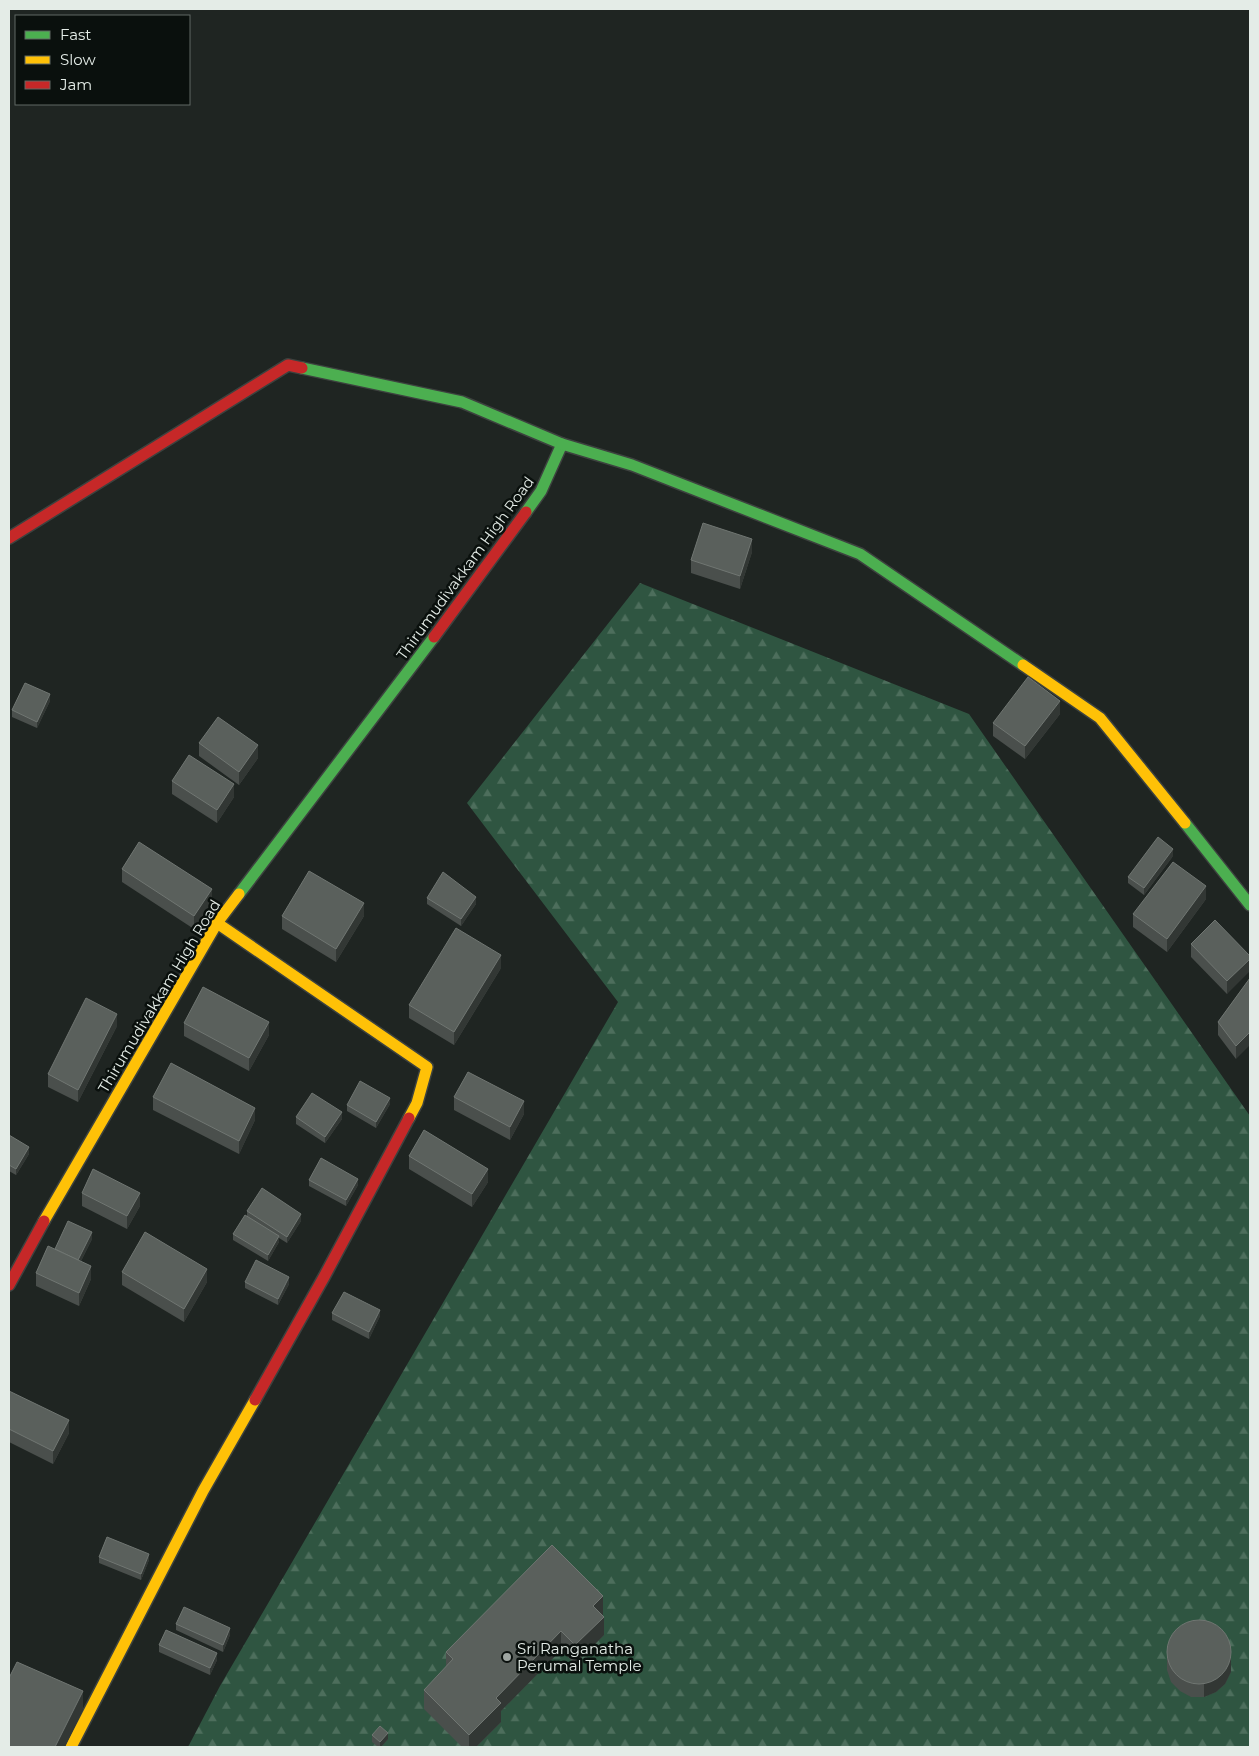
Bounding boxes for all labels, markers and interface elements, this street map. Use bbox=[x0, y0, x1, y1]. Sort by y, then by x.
legend bbox=[15, 15, 190, 105]
text: Fast bbox=[60, 25, 91, 44]
text: Slow bbox=[60, 50, 96, 69]
text: Jam bbox=[59, 75, 92, 94]
street label: Thirumudivakkam High Road bbox=[392, 473, 538, 663]
street label: Thirumudivakkam High Road bbox=[94, 896, 224, 1096]
place label: Sri Ranganatha Perumal Temple bbox=[517, 1639, 642, 1675]
marker: Sri Ranganatha Perumal Temple bbox=[501, 1651, 513, 1663]

